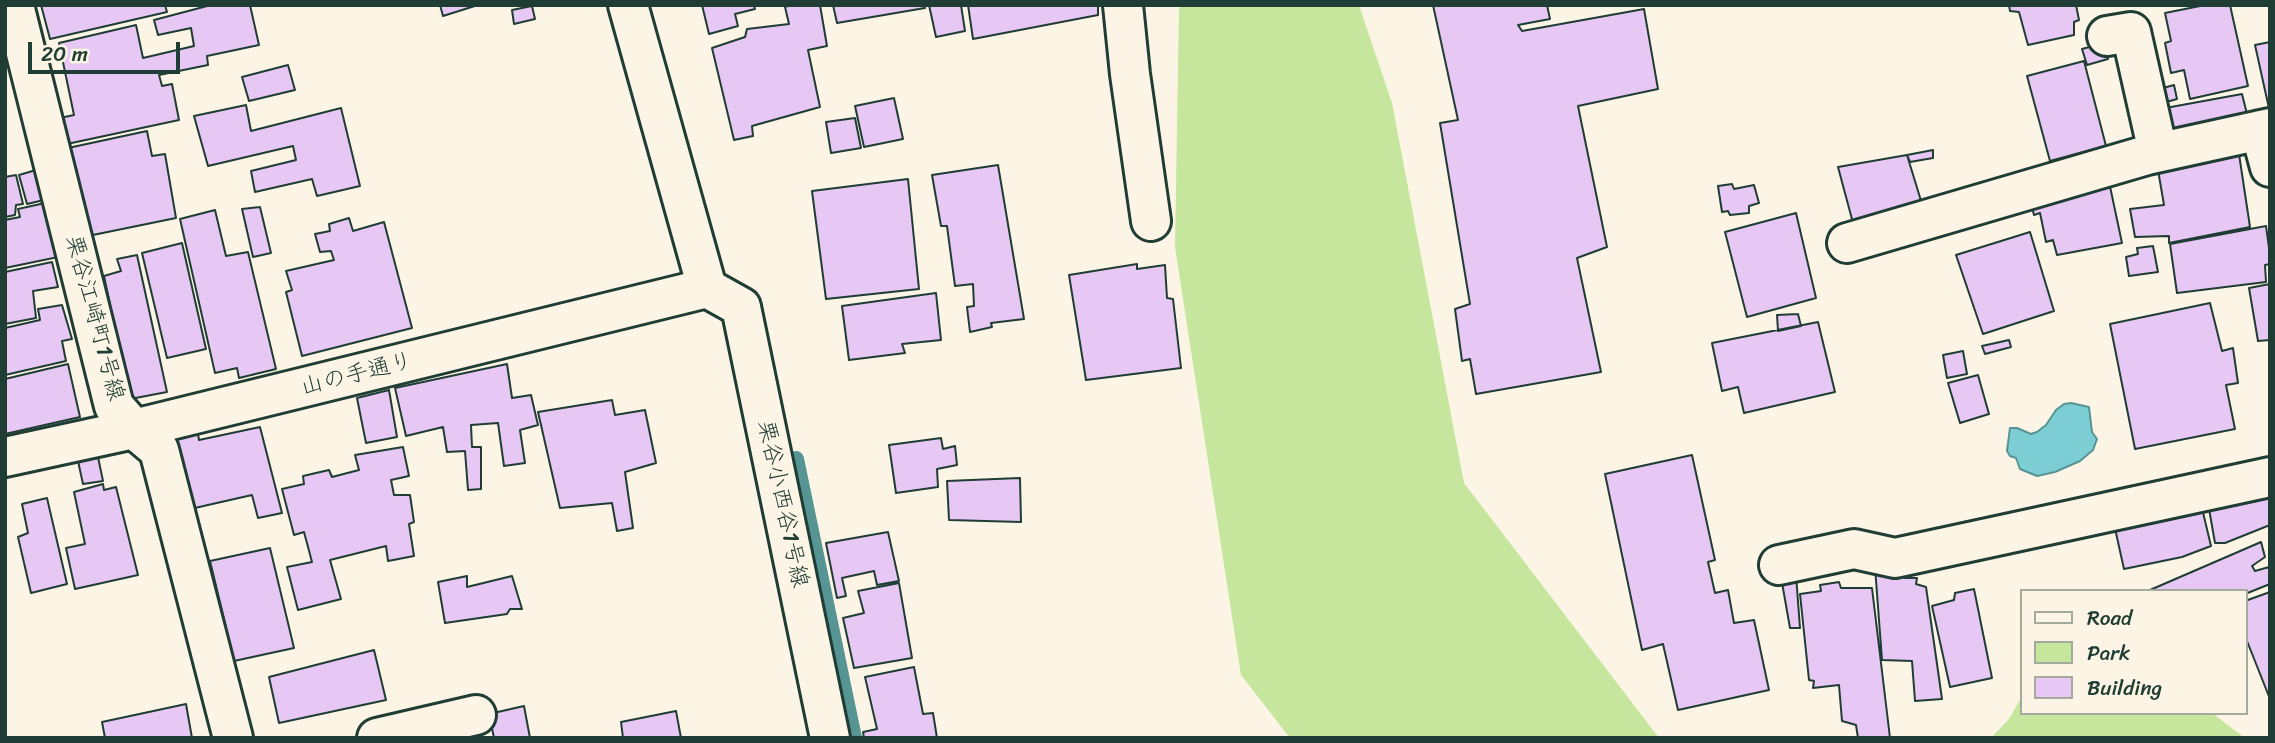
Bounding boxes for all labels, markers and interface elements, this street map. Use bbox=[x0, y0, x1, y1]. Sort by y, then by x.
scale bar bbox=[32, 28, 184, 72]
text: 20 m bbox=[41, 35, 88, 73]
street label: 栗谷江崎町1号線 bbox=[59, 232, 129, 404]
street label: 山の手通り bbox=[298, 348, 416, 402]
street label: 栗谷小西谷1号線 bbox=[751, 418, 813, 590]
legend bbox=[2020, 589, 2247, 715]
text: Road bbox=[2087, 599, 2132, 637]
text: Park bbox=[2087, 634, 2130, 672]
text: Building bbox=[2087, 669, 2162, 707]

